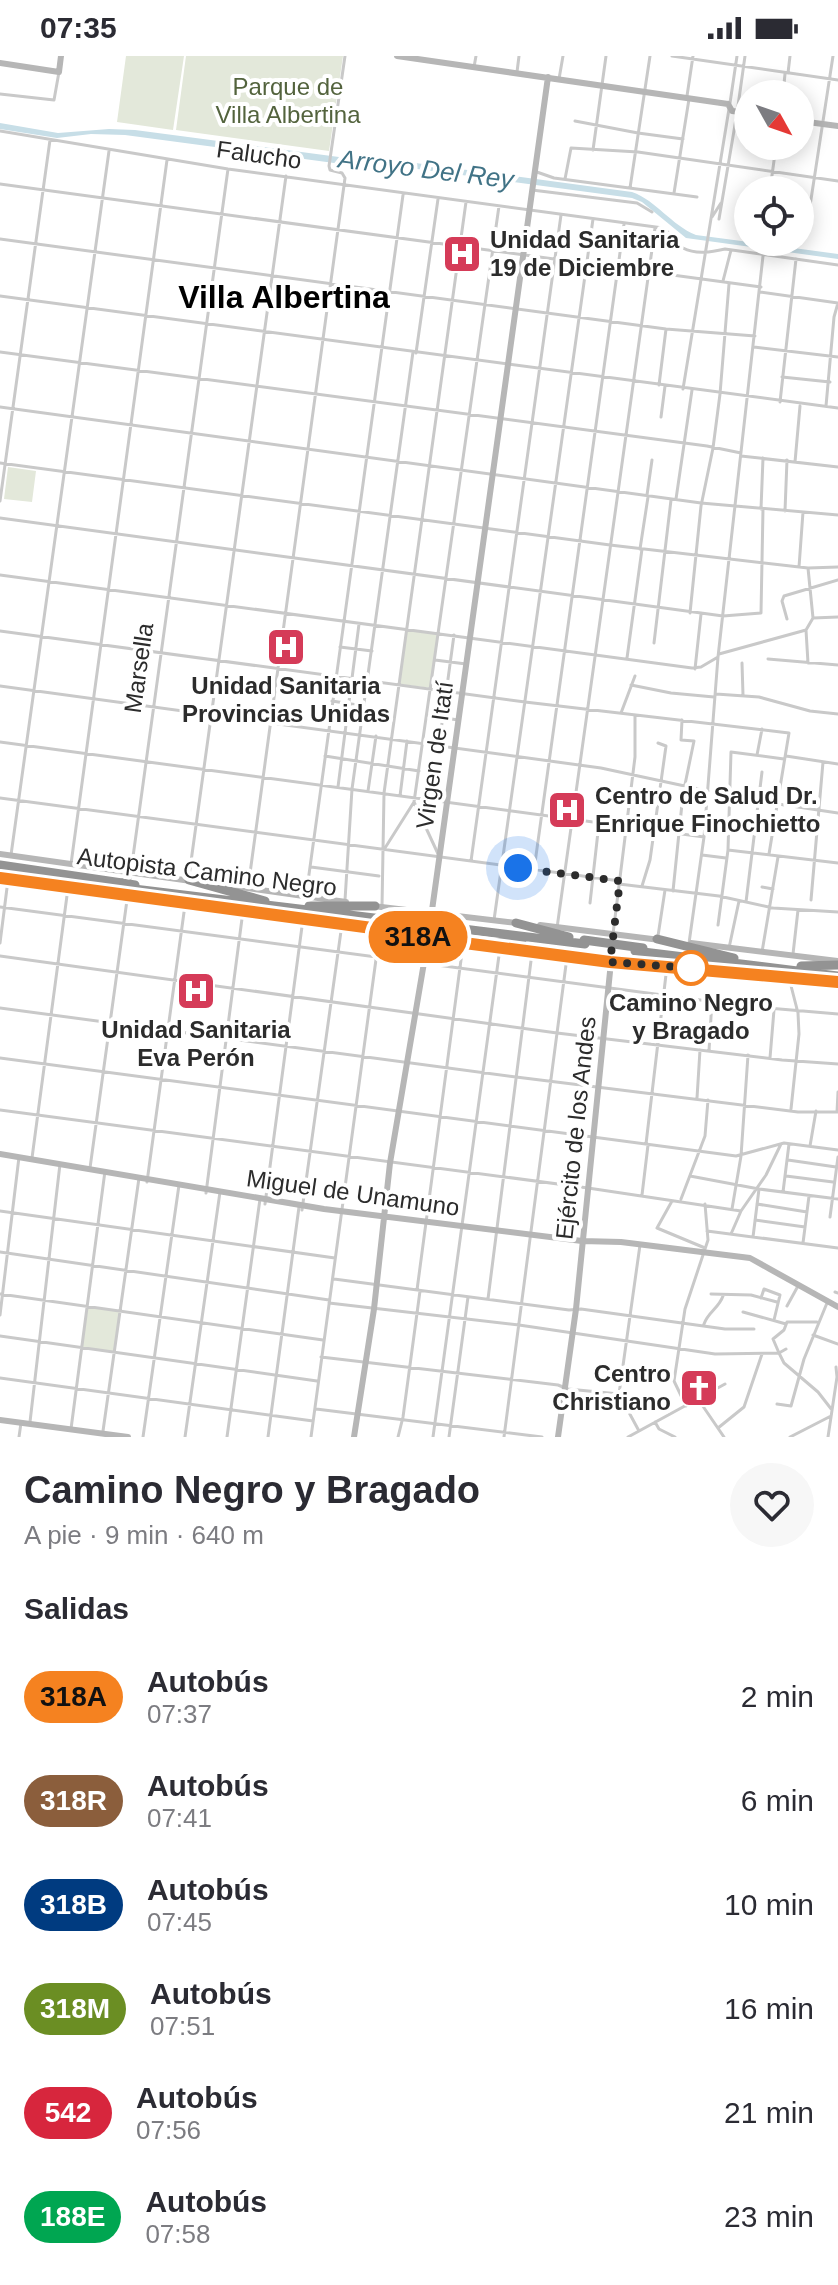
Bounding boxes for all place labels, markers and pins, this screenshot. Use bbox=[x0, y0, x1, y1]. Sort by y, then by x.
place label: Unidad Sanitaria 19 de Diciembre bbox=[490, 226, 680, 281]
hospital icon: Unidad Sanitaria 19 de Diciembre bbox=[441, 233, 483, 275]
hospital icon: Unidad Sanitaria Provincias Unidas bbox=[265, 626, 307, 668]
place label: Unidad Sanitaria Provincias Unidas bbox=[182, 672, 390, 727]
place label: Centro de Salud Dr. Enrique Finochietto bbox=[595, 782, 820, 837]
hospital icon: Centro de Salud Dr. Enrique Finochietto bbox=[546, 789, 588, 831]
marker: Camino Negro y Bragado bbox=[674, 951, 708, 985]
hospital icon: Unidad Sanitaria Eva Perón bbox=[175, 970, 217, 1012]
place label: Camino Negro y Bragado bbox=[609, 989, 773, 1044]
place label: Unidad Sanitaria Eva Perón bbox=[101, 1016, 291, 1071]
place label: Centro Christiano bbox=[552, 1360, 671, 1415]
church icon: Centro Christiano bbox=[678, 1367, 720, 1409]

